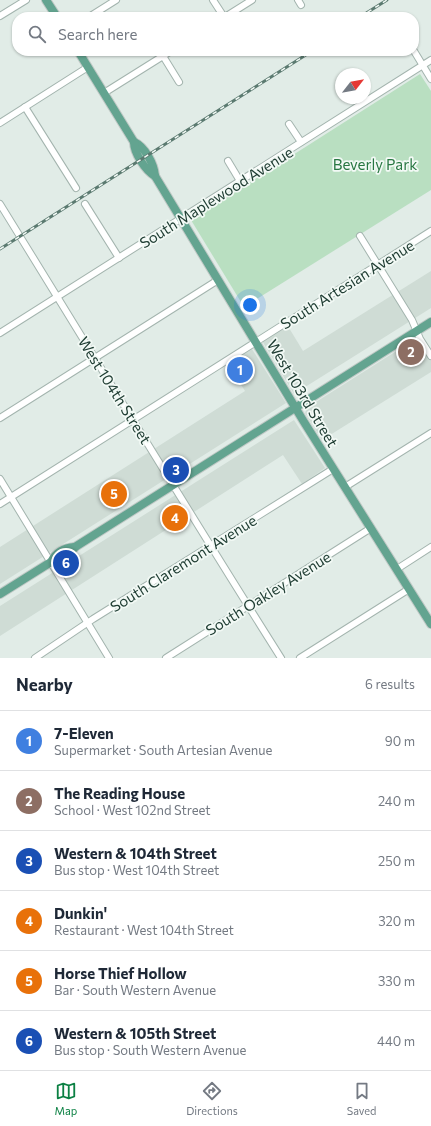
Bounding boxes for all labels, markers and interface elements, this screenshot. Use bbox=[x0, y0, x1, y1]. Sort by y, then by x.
search box bbox=[12, 12, 419, 56]
icon: search bbox=[26, 23, 48, 45]
text: Search here bbox=[58, 25, 137, 43]
north arrow bbox=[335, 68, 371, 104]
street label: South Maplewood Avenue bbox=[136, 142, 296, 252]
park label: Beverly Park bbox=[333, 155, 417, 173]
street label: South Artesian Avenue bbox=[277, 236, 417, 332]
your location bbox=[240, 295, 260, 315]
street label: West 104th Street bbox=[75, 333, 155, 447]
street label: West 103rd Street bbox=[264, 336, 342, 450]
pin: 2 bbox=[398, 337, 424, 367]
pin: 1 bbox=[227, 355, 253, 385]
pin: 3 bbox=[163, 455, 189, 485]
pin: 5 bbox=[101, 479, 127, 509]
pin: 4 bbox=[162, 503, 188, 533]
street label: South Claremont Avenue bbox=[107, 511, 259, 615]
street label: South Oakley Avenue bbox=[202, 547, 334, 639]
pin: 6 bbox=[53, 548, 79, 578]
text: Nearby bbox=[16, 674, 73, 695]
text: 6 results bbox=[365, 676, 415, 692]
text: 7-Eleven bbox=[54, 724, 114, 742]
text: 1 bbox=[26, 733, 32, 749]
text: 90 m bbox=[385, 733, 415, 749]
text: Supermarket · South Artesian Avenue bbox=[54, 742, 272, 758]
text: The Reading House bbox=[54, 784, 185, 802]
text: 2 bbox=[25, 793, 33, 809]
text: 240 m bbox=[378, 793, 415, 809]
text: School · West 102nd Street bbox=[54, 802, 211, 818]
text: Western & 104th Street bbox=[54, 844, 217, 862]
text: 3 bbox=[25, 853, 33, 869]
text: 250 m bbox=[378, 853, 415, 869]
text: Bus stop · West 104th Street bbox=[54, 862, 219, 878]
text: Dunkin' bbox=[54, 904, 107, 922]
text: 4 bbox=[25, 913, 33, 929]
text: 320 m bbox=[378, 913, 415, 929]
text: Restaurant · West 104th Street bbox=[54, 922, 234, 938]
text: Horse Thief Hollow bbox=[54, 964, 187, 982]
text: 5 bbox=[25, 973, 33, 989]
text: 330 m bbox=[378, 973, 415, 989]
text: Bar · South Western Avenue bbox=[54, 982, 216, 998]
text: Western & 105th Street bbox=[54, 1024, 216, 1042]
text: 6 bbox=[25, 1033, 33, 1049]
text: 440 m bbox=[377, 1033, 415, 1049]
text: Bus stop · South Western Avenue bbox=[54, 1042, 246, 1058]
tab: Map bbox=[55, 1080, 77, 1117]
tab: Directions bbox=[186, 1080, 238, 1117]
tab: Saved bbox=[347, 1080, 376, 1117]

